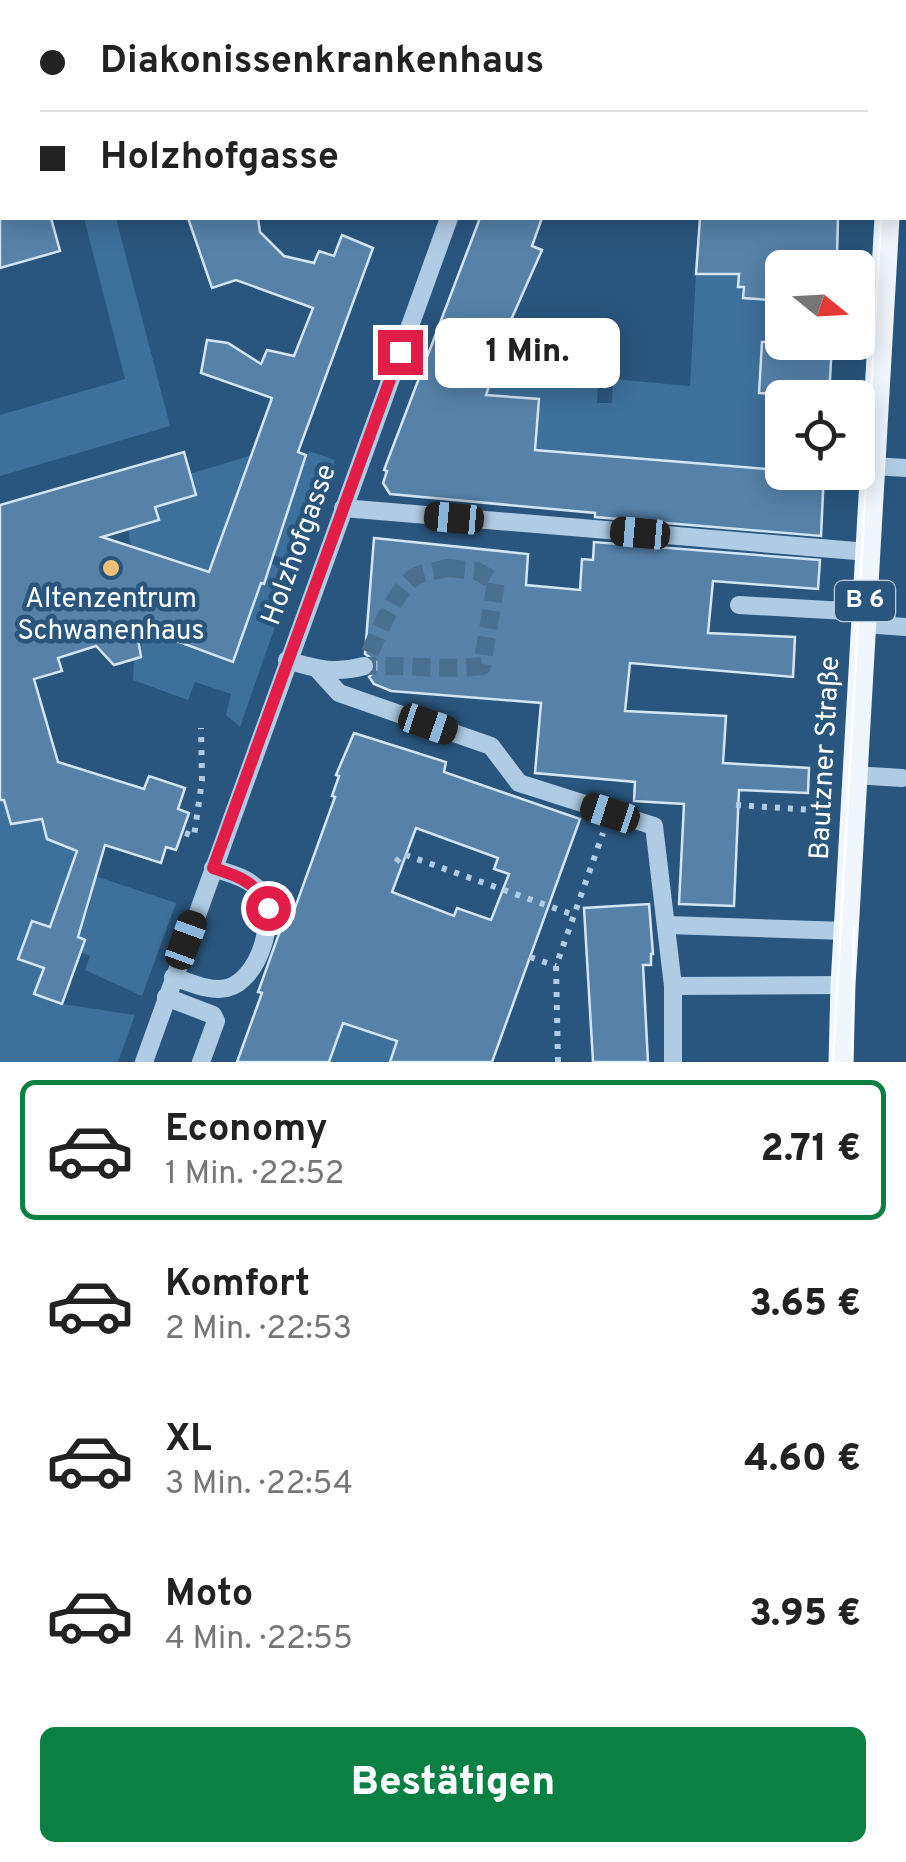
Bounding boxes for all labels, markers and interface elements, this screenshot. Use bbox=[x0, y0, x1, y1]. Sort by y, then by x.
text: Diakonissenkrankenhaus bbox=[100, 38, 544, 87]
text: Holzhofgasse bbox=[100, 134, 339, 183]
north arrow bbox=[765, 250, 875, 360]
map controls bbox=[765, 250, 875, 490]
callout: 1 Min. bbox=[435, 317, 620, 387]
route end bbox=[378, 330, 423, 375]
text: 1 Min. bbox=[485, 333, 570, 373]
button: locate bbox=[765, 380, 875, 490]
street label: Holzhofgasse bbox=[254, 460, 346, 630]
car bbox=[423, 500, 485, 536]
car bbox=[609, 515, 671, 551]
marker: Altenzentrum Schwanenhaus bbox=[100, 557, 122, 579]
road number: B 6 bbox=[835, 581, 895, 621]
place label: Altenzentrum Schwanenhaus bbox=[17, 582, 205, 650]
street label: Bautzner Straße bbox=[803, 655, 849, 861]
car bbox=[395, 700, 461, 748]
car bbox=[577, 789, 643, 837]
route start bbox=[246, 886, 291, 931]
car bbox=[162, 907, 210, 973]
icon: car bbox=[45, 1105, 135, 1195]
text: Economy bbox=[165, 1106, 327, 1155]
text: 2.71 € bbox=[761, 1126, 861, 1175]
text: 1 Min. · 22:52 bbox=[165, 1155, 344, 1195]
icon: car bbox=[45, 1260, 135, 1350]
text: Komfort bbox=[165, 1261, 310, 1310]
text: 3.65 € bbox=[749, 1281, 861, 1330]
text: 2 Min. · 22:53 bbox=[165, 1310, 352, 1350]
icon: car bbox=[45, 1415, 135, 1505]
text: XL bbox=[165, 1416, 212, 1465]
text: 4.60 € bbox=[744, 1436, 861, 1485]
text: 3 Min. · 22:54 bbox=[165, 1465, 353, 1505]
icon: car bbox=[45, 1570, 135, 1660]
text: Moto bbox=[165, 1571, 253, 1620]
text: 3.95 € bbox=[749, 1591, 861, 1640]
text: 4 Min. · 22:55 bbox=[165, 1620, 353, 1660]
button: Bestätigen bbox=[40, 1727, 866, 1842]

